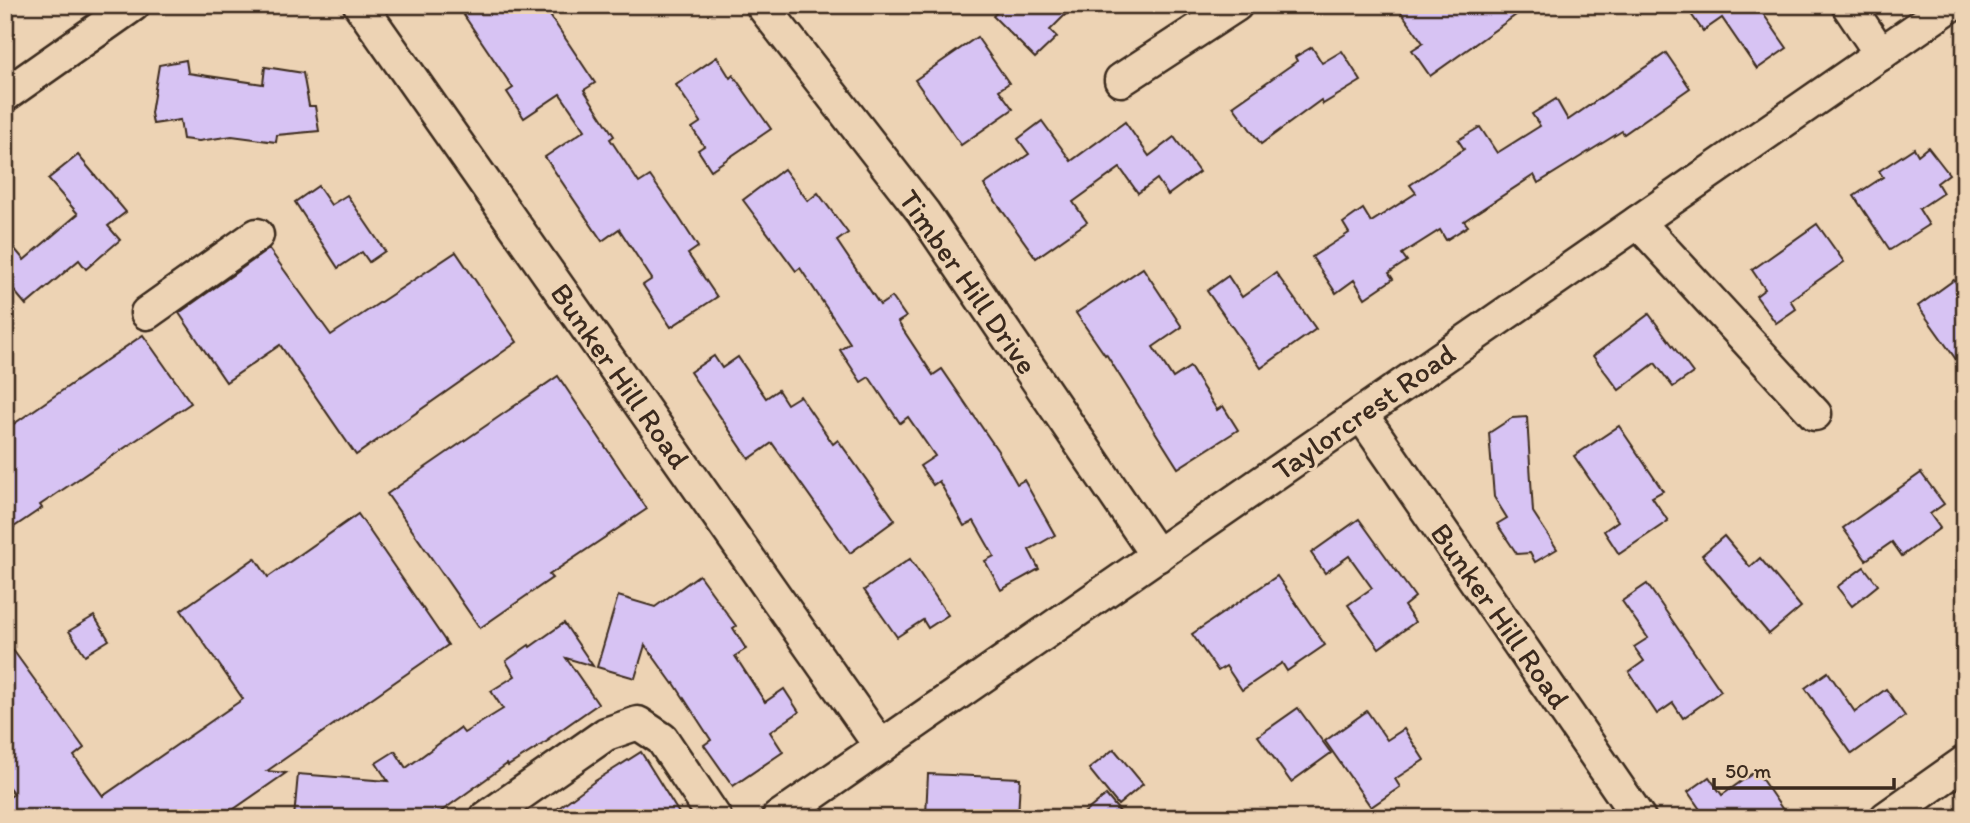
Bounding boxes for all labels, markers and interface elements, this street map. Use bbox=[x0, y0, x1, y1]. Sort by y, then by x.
street label: Timber Hill Drive bbox=[891, 182, 1046, 381]
street label: Bunker Hill Road bbox=[543, 276, 698, 476]
street label: Taylorcrest Road bbox=[1265, 335, 1462, 488]
street label: Bunker Hill Road bbox=[1423, 516, 1578, 716]
scale bar bbox=[1714, 746, 1895, 790]
text: 50 m bbox=[1725, 758, 1772, 783]

